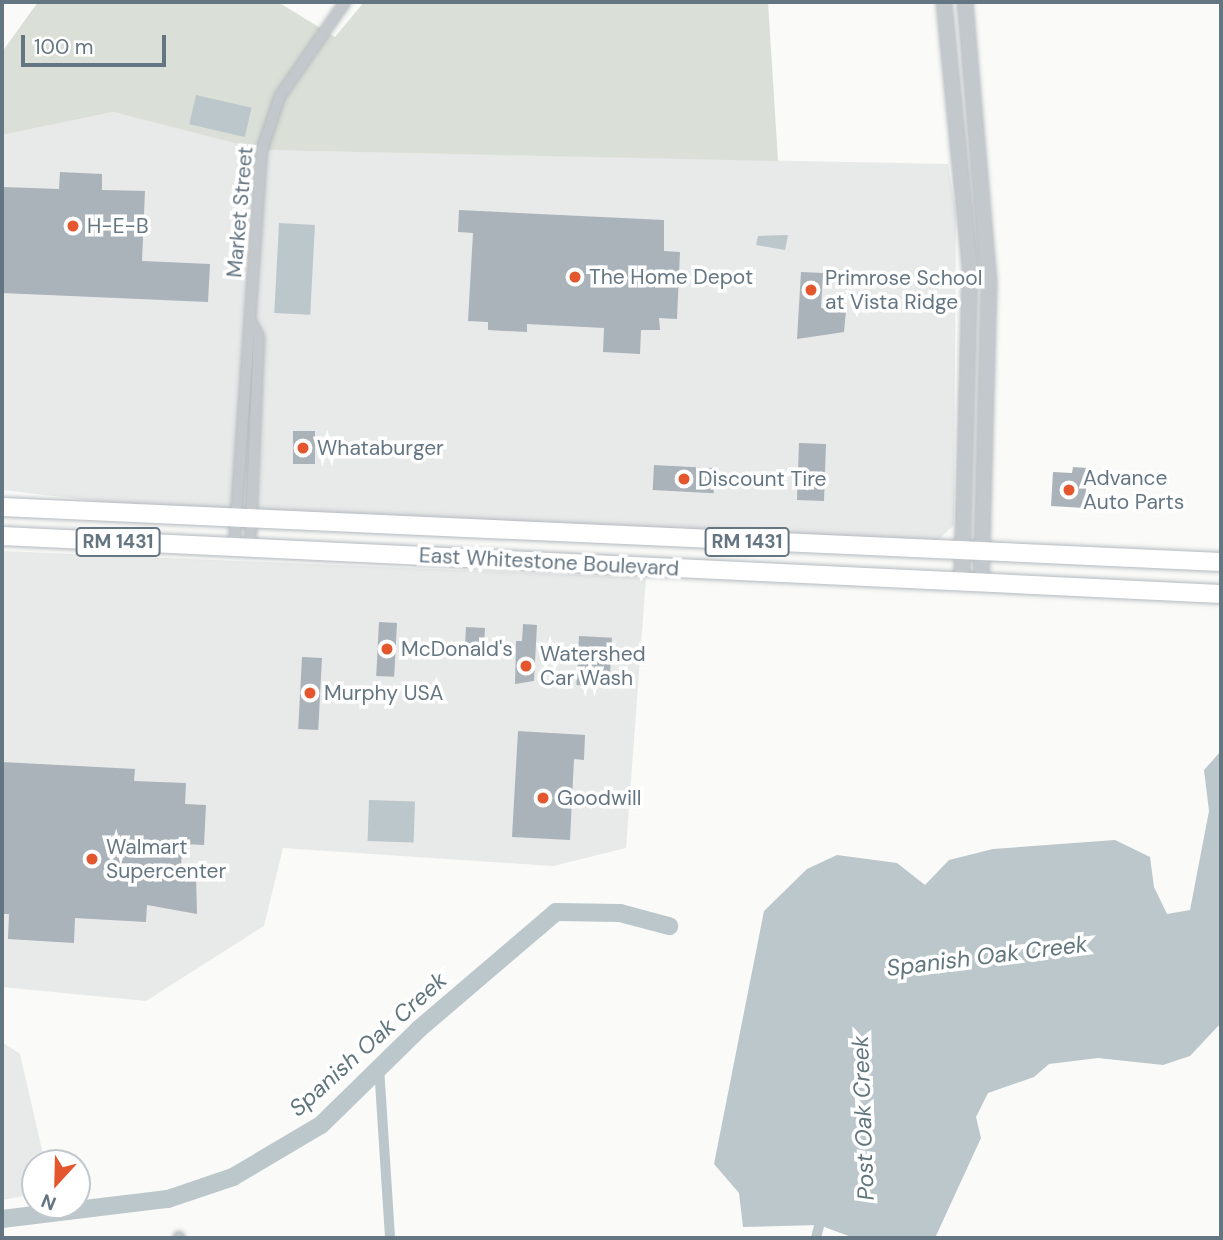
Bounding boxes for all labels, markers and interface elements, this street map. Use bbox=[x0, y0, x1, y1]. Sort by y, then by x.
scale bar bbox=[24, 21, 170, 65]
text: 100 m bbox=[34, 33, 94, 61]
street label: Market Street bbox=[222, 145, 258, 279]
place label: H-E-B bbox=[87, 213, 149, 239]
marker: H-E-B bbox=[65, 218, 81, 234]
place label: The Home Depot bbox=[589, 264, 753, 290]
place label: Primrose School at Vista Ridge bbox=[825, 265, 982, 315]
marker: The Home Depot bbox=[567, 269, 583, 285]
marker: Primrose School at Vista Ridge bbox=[803, 282, 819, 298]
place label: Whataburger bbox=[317, 435, 444, 461]
marker: Whataburger bbox=[295, 440, 311, 456]
place label: Advance Auto Parts bbox=[1083, 465, 1184, 515]
place label: Discount Tire bbox=[698, 466, 827, 492]
marker: Discount Tire bbox=[676, 471, 692, 487]
marker: Advance Auto Parts bbox=[1061, 482, 1077, 498]
road number: RM 1431 bbox=[74, 526, 162, 558]
road number: RM 1431 bbox=[703, 526, 791, 558]
street label: East Whitestone Boulevard bbox=[418, 543, 680, 581]
place label: McDonald's bbox=[401, 636, 513, 662]
marker: McDonald's bbox=[379, 641, 395, 657]
place label: Watershed Car Wash bbox=[540, 641, 646, 691]
marker: Watershed Car Wash bbox=[518, 658, 534, 674]
place label: Murphy USA bbox=[324, 680, 444, 706]
marker: Murphy USA bbox=[302, 685, 318, 701]
place label: Goodwill bbox=[557, 785, 641, 811]
marker: Goodwill bbox=[535, 790, 551, 806]
place label: Walmart Supercenter bbox=[106, 834, 226, 884]
marker: Walmart Supercenter bbox=[84, 851, 100, 867]
water label: Spanish Oak Creek bbox=[885, 930, 1089, 982]
water label: Spanish Oak Creek bbox=[284, 966, 452, 1122]
water label: Post Oak Creek bbox=[846, 1035, 880, 1201]
north arrow bbox=[21, 1149, 91, 1219]
text: N bbox=[38, 1188, 60, 1216]

